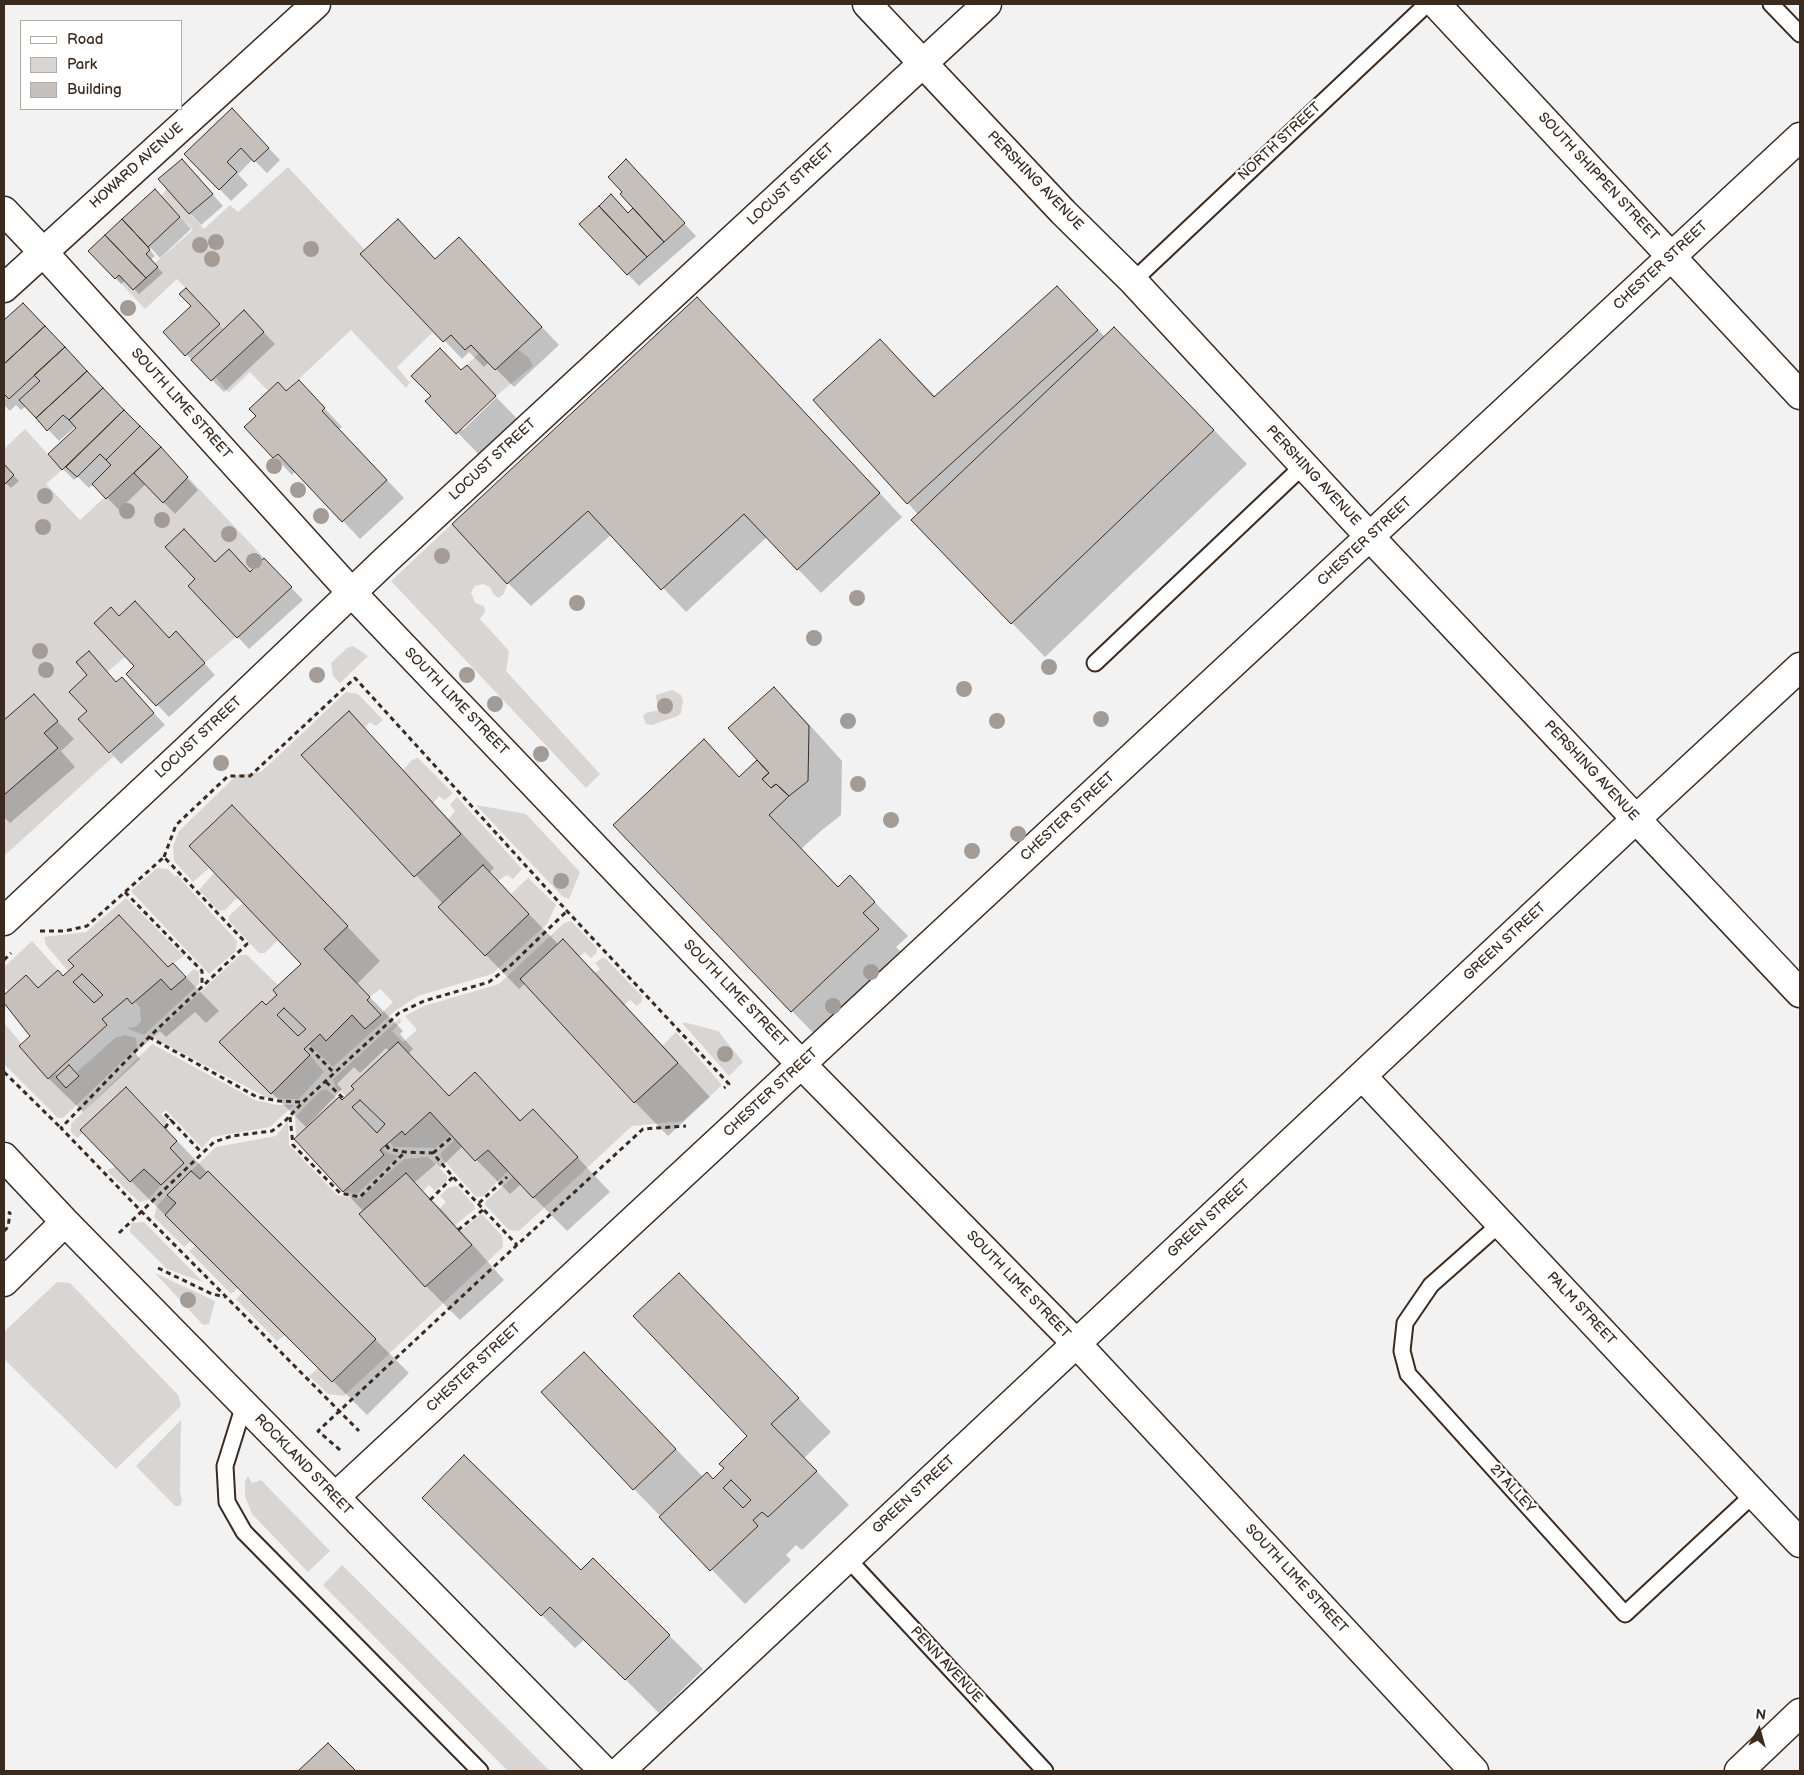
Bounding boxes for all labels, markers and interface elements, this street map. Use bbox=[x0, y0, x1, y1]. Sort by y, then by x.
legend bbox=[20, 20, 182, 110]
text: Road bbox=[67, 30, 103, 49]
text: Park bbox=[67, 55, 97, 74]
text: Building bbox=[67, 80, 122, 99]
street label: NORTH STREET bbox=[1235, 99, 1325, 185]
street label: SOUTH SHIPPEN STREET bbox=[1534, 109, 1662, 245]
street label: HOWARD AVENUE bbox=[87, 120, 187, 212]
street label: PERSHING AVENUE bbox=[983, 128, 1087, 234]
street label: LOCUST STREET bbox=[744, 141, 838, 229]
street label: CHESTER STREET bbox=[1610, 218, 1712, 314]
street label: SOUTH LIME STREET bbox=[127, 345, 235, 463]
street label: LOCUST STREET bbox=[446, 416, 540, 504]
street label: PERSHING AVENUE bbox=[1262, 422, 1364, 530]
street label: CHESTER STREET bbox=[1314, 494, 1416, 590]
street label: SOUTH LIME STREET bbox=[400, 645, 512, 759]
street label: LOCUST STREET bbox=[152, 694, 246, 782]
street label: PERSHING AVENUE bbox=[1540, 717, 1642, 825]
street label: CHESTER STREET bbox=[1017, 769, 1119, 865]
street label: GREEN STREET bbox=[1460, 899, 1550, 985]
street label: SOUTH LIME STREET bbox=[679, 937, 791, 1051]
street label: CHESTER STREET bbox=[720, 1045, 822, 1141]
street label: GREEN STREET bbox=[1164, 1176, 1254, 1262]
street label: SOUTH LIME STREET bbox=[962, 1228, 1074, 1342]
street label: PALM STREET bbox=[1543, 1269, 1619, 1349]
street label: CHESTER STREET bbox=[423, 1320, 525, 1416]
street label: ROCKLAND STREET bbox=[250, 1411, 356, 1519]
street label: GREEN STREET bbox=[869, 1452, 959, 1538]
street label: 21 ALLEY bbox=[1486, 1461, 1538, 1517]
street label: SOUTH LIME STREET bbox=[1241, 1521, 1351, 1637]
street label: PENN AVENUE bbox=[906, 1623, 986, 1707]
north arrow bbox=[1734, 1705, 1784, 1755]
text: N bbox=[1755, 1706, 1767, 1724]

